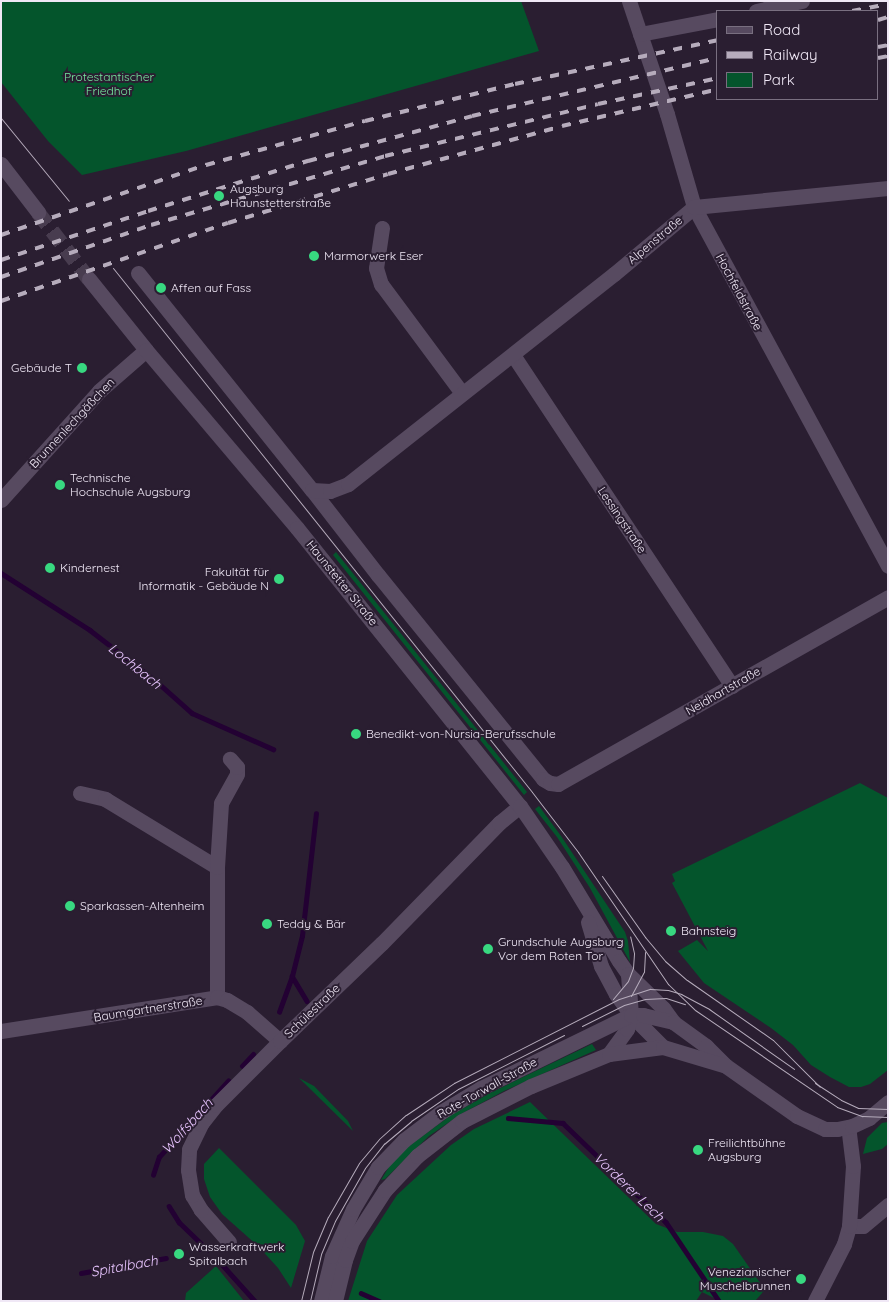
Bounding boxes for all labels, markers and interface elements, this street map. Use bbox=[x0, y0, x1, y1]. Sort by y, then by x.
legend bbox=[716, 10, 879, 100]
text: Road bbox=[763, 20, 800, 39]
text: Railway bbox=[763, 45, 818, 64]
park label: Protestantischer Friedhof bbox=[64, 70, 154, 98]
text: Park bbox=[763, 70, 795, 89]
place label: Augsburg Haunstetterstraße bbox=[230, 182, 331, 210]
marker: Augsburg Haunstetterstraße bbox=[212, 189, 226, 203]
street label: Alpenstraße bbox=[625, 213, 685, 267]
place label: Marmorwerk Eser bbox=[324, 249, 423, 263]
marker: Marmorwerk Eser bbox=[308, 250, 320, 262]
street label: Hochfeldstraße bbox=[713, 251, 765, 333]
place label: Affen auf Fass bbox=[171, 281, 251, 295]
marker: Affen auf Fass bbox=[155, 282, 167, 294]
place label: Gebäude T bbox=[11, 361, 72, 375]
marker: Gebäude T bbox=[76, 362, 88, 374]
street label: Brunnenlechgäßchen bbox=[26, 375, 118, 471]
place label: Technische Hochschule Augsburg bbox=[70, 471, 190, 499]
marker: Technische Hochschule Augsburg bbox=[54, 479, 66, 491]
street label: Lessingstraße bbox=[595, 484, 649, 556]
street label: Haunstetter Straße bbox=[303, 538, 381, 628]
place label: Kindernest bbox=[60, 561, 120, 575]
marker: Kindernest bbox=[44, 562, 56, 574]
place label: Fakultät für Informatik - Gebäude N bbox=[138, 565, 269, 593]
marker: Fakultät für Informatik - Gebäude N bbox=[273, 573, 285, 585]
water label: Lochbach bbox=[105, 640, 165, 692]
street label: Neidhartstraße bbox=[683, 664, 763, 718]
place label: Benedikt-von-Nursia-Berufsschule bbox=[366, 727, 556, 741]
marker: Benedikt-von-Nursia-Berufsschule bbox=[350, 728, 362, 740]
place label: Sparkassen-Altenheim bbox=[80, 899, 205, 913]
marker: Sparkassen-Altenheim bbox=[64, 900, 76, 912]
place label: Teddy & Bär bbox=[277, 917, 345, 931]
marker: Teddy & Bär bbox=[261, 918, 273, 930]
place label: Bahnsteig bbox=[681, 924, 736, 938]
marker: Bahnsteig bbox=[665, 925, 677, 937]
place label: Grundschule Augsburg Vor dem Roten Tor bbox=[498, 935, 624, 963]
marker: Grundschule Augsburg Vor dem Roten Tor bbox=[482, 943, 494, 955]
street label: Schülestraße bbox=[281, 981, 343, 1041]
street label: Baumgartnerstraße bbox=[93, 993, 203, 1025]
street label: Rote-Torwall-Straße bbox=[434, 1055, 540, 1121]
water label: Wolfsbach bbox=[158, 1095, 216, 1157]
place label: Freilichtbühne Augsburg bbox=[708, 1136, 785, 1164]
marker: Freilichtbühne Augsburg bbox=[692, 1144, 704, 1156]
water label: Vorderer Lech bbox=[590, 1149, 668, 1225]
place label: Wasserkraftwerk Spitalbach bbox=[189, 1240, 284, 1268]
marker: Wasserkraftwerk Spitalbach bbox=[173, 1248, 185, 1260]
water label: Spitalbach bbox=[89, 1252, 159, 1280]
place label: Venezianischer Muschelbrunnen bbox=[700, 1265, 791, 1293]
marker: Venezianischer Muschelbrunnen bbox=[795, 1273, 807, 1285]

